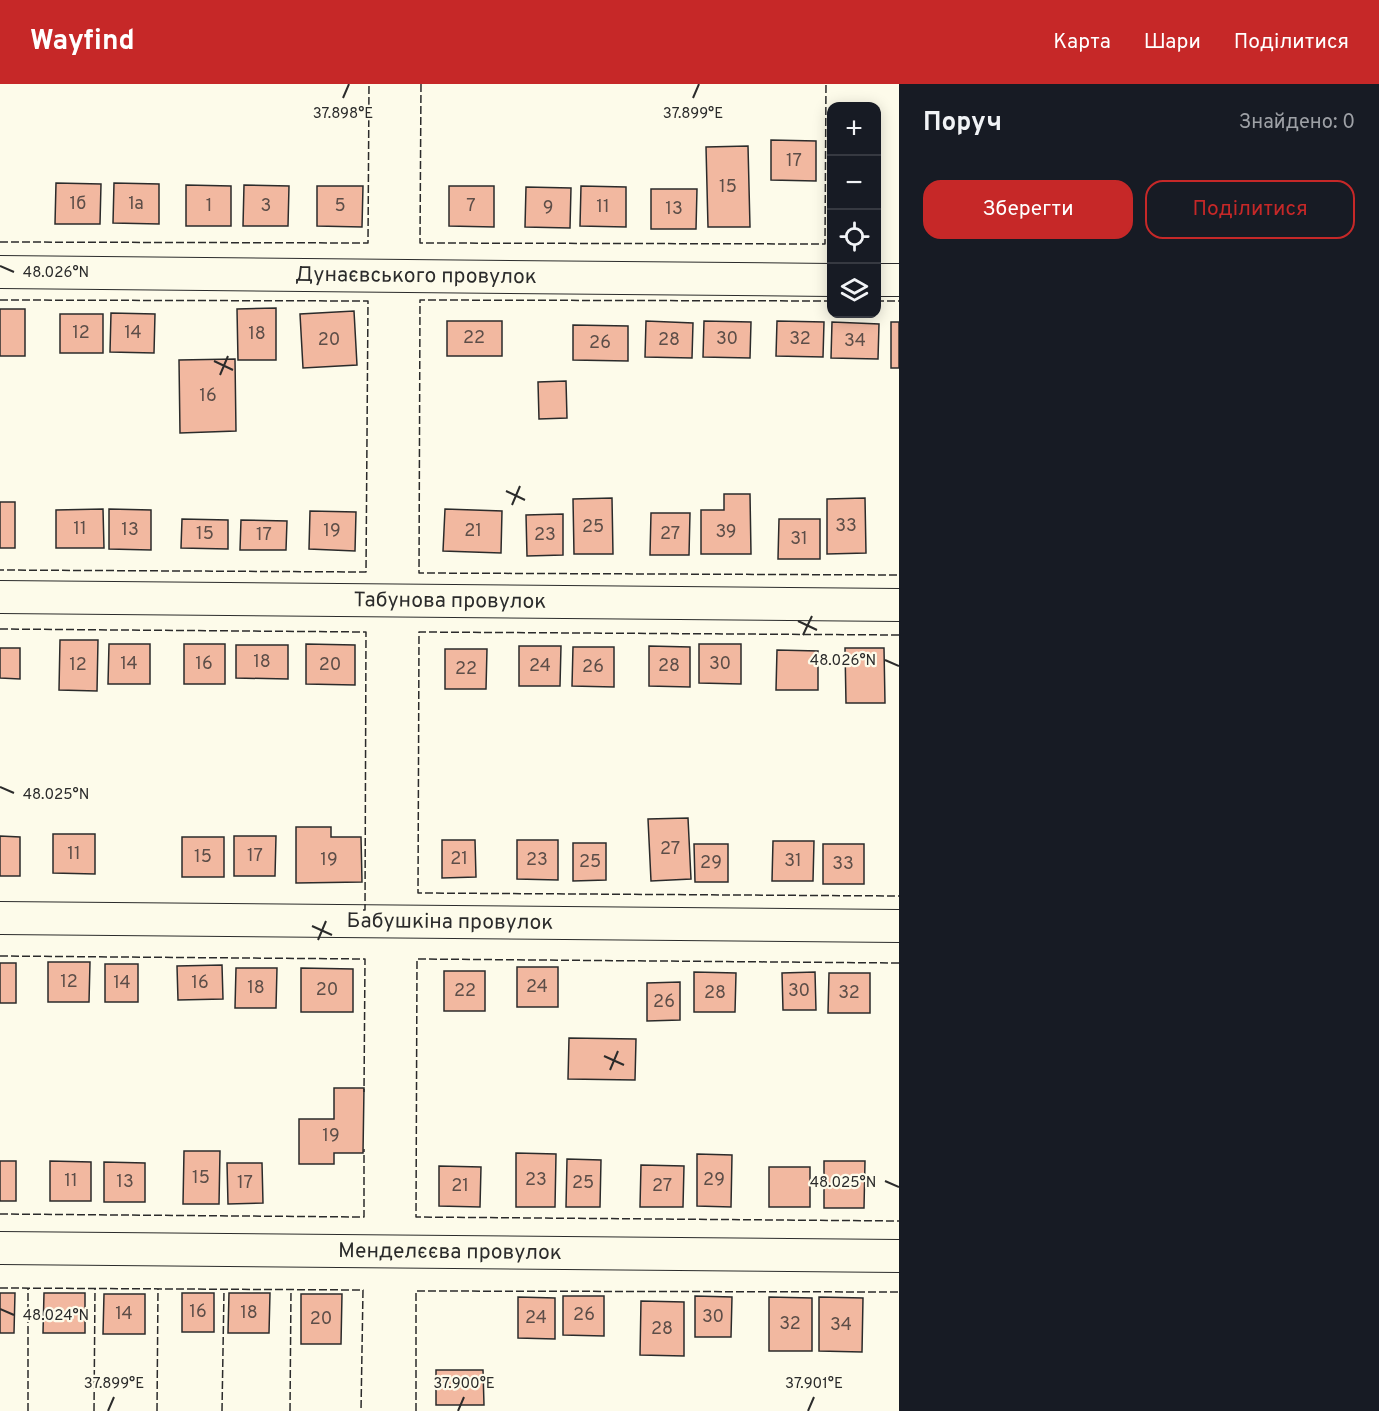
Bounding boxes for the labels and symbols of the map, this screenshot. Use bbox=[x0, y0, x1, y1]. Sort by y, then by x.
text: 37.898°E bbox=[313, 105, 373, 124]
text: 37.899°E bbox=[663, 105, 723, 124]
house number: 17 bbox=[786, 150, 802, 173]
house number: 15 bbox=[719, 176, 737, 199]
house number: 1б bbox=[70, 193, 86, 216]
house number: 1а bbox=[128, 193, 144, 216]
house number: 1 bbox=[206, 195, 212, 218]
house number: 3 bbox=[261, 195, 271, 218]
house number: 5 bbox=[334, 195, 346, 218]
house number: 7 bbox=[466, 195, 476, 218]
house number: 11 bbox=[596, 196, 610, 219]
house number: 9 bbox=[543, 197, 553, 220]
house number: 13 bbox=[665, 198, 683, 221]
street label: Дунаєвського провулок bbox=[295, 261, 537, 291]
text: 48.026°N bbox=[23, 264, 89, 283]
house number: 12 bbox=[72, 322, 90, 345]
house number: 14 bbox=[124, 322, 142, 345]
house number: 18 bbox=[248, 323, 266, 346]
house number: 22 bbox=[463, 327, 485, 350]
house number: 30 bbox=[716, 328, 738, 351]
house number: 32 bbox=[789, 328, 811, 351]
house number: 20 bbox=[318, 329, 340, 352]
house number: 28 bbox=[658, 329, 680, 352]
house number: 34 bbox=[844, 330, 866, 353]
house number: 26 bbox=[589, 332, 611, 355]
house number: 16 bbox=[199, 385, 217, 408]
house number: 33 bbox=[835, 515, 857, 538]
house number: 25 bbox=[582, 516, 604, 539]
house number: 11 bbox=[73, 518, 87, 541]
house number: 13 bbox=[121, 519, 139, 542]
house number: 19 bbox=[323, 520, 341, 543]
house number: 21 bbox=[464, 520, 482, 543]
house number: 39 bbox=[715, 521, 737, 544]
house number: 15 bbox=[196, 523, 214, 546]
house number: 27 bbox=[660, 523, 680, 546]
house number: 17 bbox=[256, 524, 272, 547]
house number: 23 bbox=[534, 524, 556, 547]
house number: 31 bbox=[790, 528, 808, 551]
street label: Табунова провулок bbox=[353, 587, 546, 615]
house number: 18 bbox=[253, 651, 271, 674]
text: 48.026°N bbox=[810, 652, 876, 671]
house number: 14 bbox=[120, 653, 138, 676]
house number: 16 bbox=[195, 653, 213, 676]
house number: 30 bbox=[709, 653, 731, 676]
house number: 12 bbox=[69, 654, 87, 677]
house number: 20 bbox=[319, 654, 341, 677]
house number: 24 bbox=[529, 655, 551, 678]
house number: 28 bbox=[658, 655, 680, 678]
house number: 26 bbox=[582, 656, 604, 679]
house number: 22 bbox=[455, 658, 477, 681]
text: 48.025°N bbox=[23, 786, 89, 805]
house number: 27 bbox=[660, 838, 680, 861]
house number: 11 bbox=[67, 843, 81, 866]
house number: 17 bbox=[247, 845, 263, 868]
house number: 15 bbox=[194, 846, 212, 869]
house number: 21 bbox=[450, 848, 468, 871]
house number: 19 bbox=[320, 849, 338, 872]
house number: 23 bbox=[526, 849, 548, 872]
house number: 31 bbox=[784, 850, 802, 873]
house number: 25 bbox=[579, 851, 601, 874]
house number: 29 bbox=[700, 852, 722, 875]
house number: 33 bbox=[832, 853, 854, 876]
street label: Бабушкіна провулок bbox=[347, 908, 553, 936]
house number: 12 bbox=[60, 971, 78, 994]
house number: 14 bbox=[113, 972, 131, 995]
house number: 16 bbox=[191, 972, 209, 995]
house number: 24 bbox=[526, 976, 548, 999]
house number: 18 bbox=[247, 977, 265, 1000]
house number: 20 bbox=[316, 979, 338, 1002]
house number: 22 bbox=[454, 980, 476, 1003]
house number: 30 bbox=[788, 980, 810, 1003]
house number: 28 bbox=[704, 982, 726, 1005]
house number: 32 bbox=[838, 982, 860, 1005]
house number: 26 bbox=[653, 991, 675, 1014]
house number: 19 bbox=[322, 1125, 340, 1148]
house number: 15 bbox=[192, 1167, 210, 1190]
house number: 23 bbox=[525, 1169, 547, 1192]
house number: 29 bbox=[703, 1169, 725, 1192]
house number: 11 bbox=[64, 1170, 78, 1193]
house number: 13 bbox=[116, 1171, 134, 1194]
house number: 17 bbox=[237, 1172, 253, 1195]
house number: 25 bbox=[572, 1172, 594, 1195]
text: 48.025°N bbox=[810, 1174, 876, 1193]
house number: 21 bbox=[451, 1175, 469, 1198]
house number: 27 bbox=[652, 1175, 672, 1198]
street label: Менделєєва провулок bbox=[338, 1238, 562, 1266]
house number: 16 bbox=[189, 1301, 207, 1324]
house number: 18 bbox=[240, 1302, 258, 1325]
house number: 14 bbox=[115, 1303, 133, 1326]
house number: 26 bbox=[573, 1304, 595, 1327]
house number: 30 bbox=[702, 1306, 724, 1329]
text: 48.024°N bbox=[23, 1307, 89, 1326]
house number: 24 bbox=[525, 1307, 547, 1330]
house number: 20 bbox=[310, 1308, 332, 1331]
house number: 32 bbox=[779, 1313, 801, 1336]
house number: 34 bbox=[830, 1314, 852, 1337]
house number: 28 bbox=[651, 1318, 673, 1341]
text: 37.899°E bbox=[84, 1375, 144, 1394]
text: 37.900°E bbox=[433, 1375, 495, 1394]
text: 37.901°E bbox=[785, 1375, 843, 1394]

